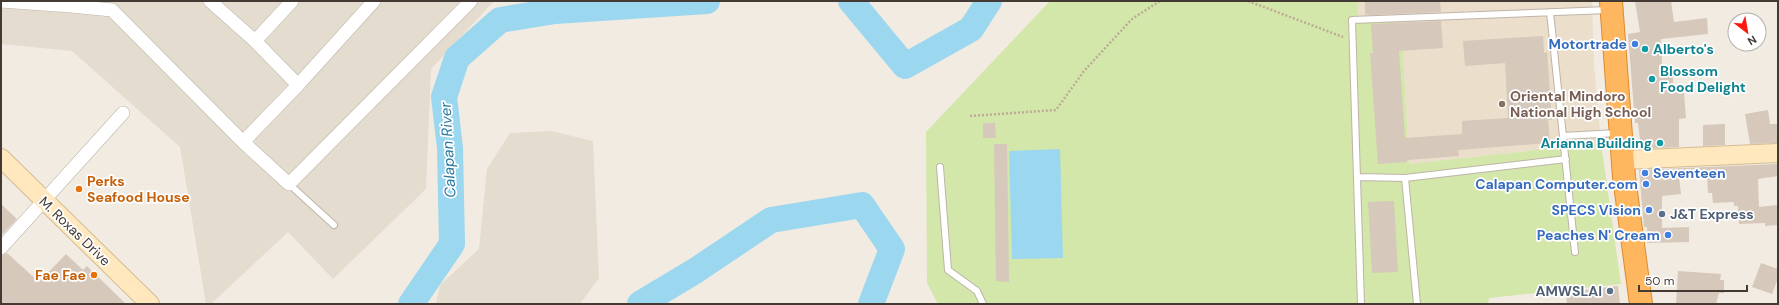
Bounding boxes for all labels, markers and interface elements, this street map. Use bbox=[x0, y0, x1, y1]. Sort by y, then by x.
north arrow bbox=[1727, 12, 1767, 52]
text: N bbox=[1745, 33, 1759, 49]
place label: Motortrade bbox=[1549, 35, 1627, 53]
marker: Motortrade bbox=[1630, 39, 1640, 49]
place label: Alberto's bbox=[1653, 40, 1714, 58]
marker: Alberto's bbox=[1640, 44, 1650, 54]
place label: Blossom Food Delight bbox=[1660, 62, 1746, 96]
marker: Blossom Food Delight bbox=[1647, 74, 1657, 84]
place label: Oriental Mindoro National High School bbox=[1510, 87, 1651, 121]
marker: Oriental Mindoro National High School bbox=[1497, 99, 1507, 109]
water label: Calapan River bbox=[435, 101, 460, 198]
place label: Arianna Building bbox=[1540, 134, 1652, 152]
marker: Arianna Building bbox=[1655, 138, 1665, 148]
place label: Seventeen bbox=[1653, 164, 1726, 182]
marker: Seventeen bbox=[1640, 168, 1650, 178]
place label: Perks Seafood House bbox=[87, 172, 190, 206]
place label: Calapan Computer.com bbox=[1475, 175, 1638, 193]
marker: Calapan Computer.com bbox=[1641, 179, 1651, 189]
marker: Perks Seafood House bbox=[74, 184, 84, 194]
street label: M. Roxas Drive bbox=[35, 192, 115, 270]
place label: SPECS Vision bbox=[1552, 201, 1641, 219]
marker: SPECS Vision bbox=[1644, 205, 1654, 215]
place label: J&T Express bbox=[1670, 205, 1754, 223]
marker: J&T Express bbox=[1657, 209, 1667, 219]
place label: Peaches N' Cream bbox=[1537, 226, 1660, 244]
marker: Peaches N' Cream bbox=[1663, 230, 1673, 240]
place label: Fae Fae bbox=[35, 266, 86, 284]
scale bar bbox=[1639, 267, 1747, 293]
marker: Fae Fae bbox=[89, 270, 99, 280]
text: 50 m bbox=[1645, 273, 1674, 289]
place label: AMWSLAI bbox=[1536, 282, 1602, 300]
marker: AMWSLAI bbox=[1605, 286, 1615, 296]

